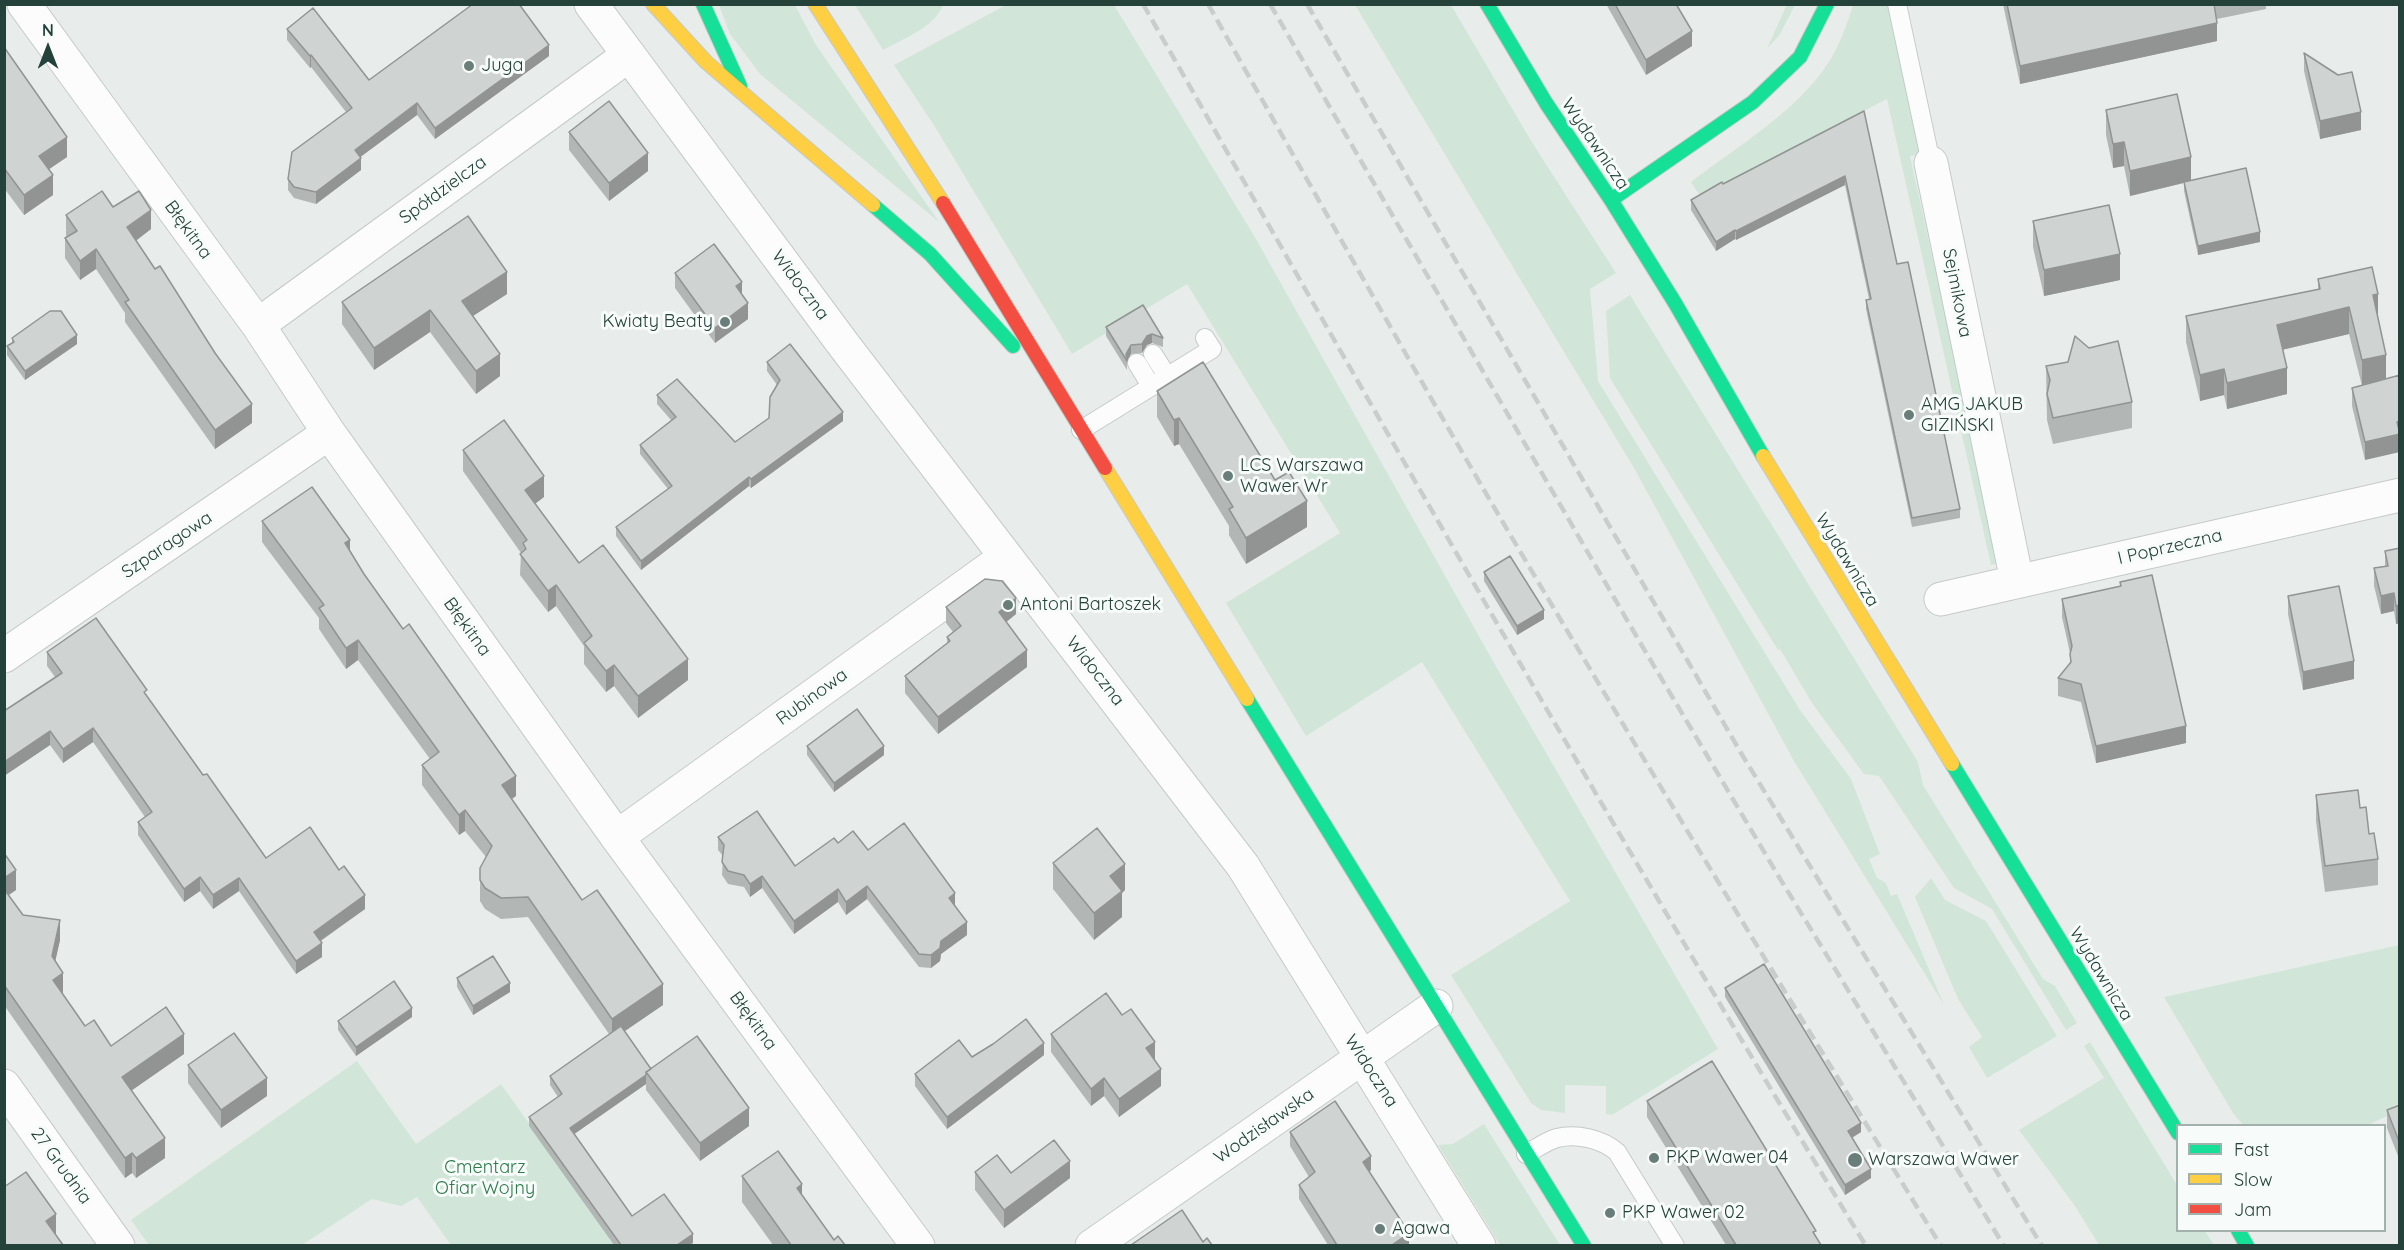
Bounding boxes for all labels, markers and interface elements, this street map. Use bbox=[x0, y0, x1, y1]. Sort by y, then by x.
north arrow bbox=[18, 18, 78, 78]
text: N bbox=[42, 20, 54, 40]
place label: Juga bbox=[481, 55, 523, 77]
marker: Juga bbox=[462, 59, 476, 73]
street label: Wydawnicza bbox=[1556, 94, 1634, 194]
street label: Spółdzielcza bbox=[395, 151, 491, 229]
street label: Błękitna bbox=[160, 197, 216, 263]
street label: Widoczna bbox=[767, 246, 833, 324]
street label: Sejmikowa bbox=[1938, 247, 1976, 339]
place label: Kwiaty Beaty bbox=[602, 311, 713, 333]
marker: Kwiaty Beaty bbox=[718, 315, 732, 329]
place label: AMG JAKUB GIZIŃSKI bbox=[1921, 394, 2023, 436]
marker: AMG JAKUB GIZIŃSKI bbox=[1902, 408, 1916, 422]
place label: LCS Warszawa Wawer Wr bbox=[1240, 455, 1364, 498]
marker: LCS Warszawa Wawer Wr bbox=[1221, 469, 1235, 483]
street label: Szparagowa bbox=[118, 507, 216, 583]
street label: Wydawnicza bbox=[1810, 509, 1884, 611]
street label: I Poprzeczna bbox=[2116, 524, 2224, 570]
street label: Błękitna bbox=[439, 594, 495, 660]
place label: Antoni Bartoszek bbox=[1020, 594, 1161, 616]
marker: Antoni Bartoszek bbox=[1001, 598, 1015, 612]
street label: Widoczna bbox=[1061, 632, 1129, 710]
street label: Rubinowa bbox=[772, 664, 852, 730]
street label: Wydawnicza bbox=[2064, 923, 2138, 1025]
street label: Błękitna bbox=[725, 988, 781, 1054]
street label: Widoczna bbox=[1340, 1031, 1402, 1111]
street label: Wodzisławska bbox=[1210, 1084, 1318, 1168]
street label: 27 Grudnia bbox=[26, 1123, 96, 1209]
legend bbox=[2176, 1124, 2386, 1232]
text: Fast bbox=[2234, 1138, 2269, 1161]
place label: PKP Wawer 04 bbox=[1666, 1147, 1788, 1169]
place label: Warszawa Wawer bbox=[1868, 1149, 2019, 1171]
marker: PKP Wawer 04 bbox=[1647, 1151, 1661, 1165]
marker: Warszawa Wawer bbox=[1846, 1151, 1864, 1169]
park label: Cmentarz Ofiar Wojny bbox=[435, 1157, 535, 1200]
text: Slow bbox=[2234, 1168, 2272, 1191]
text: Jam bbox=[2234, 1198, 2272, 1221]
place label: PKP Wawer 02 bbox=[1622, 1202, 1745, 1224]
marker: PKP Wawer 02 bbox=[1603, 1206, 1617, 1220]
place label: Agawa bbox=[1392, 1218, 1450, 1240]
marker: Agawa bbox=[1373, 1222, 1387, 1236]

